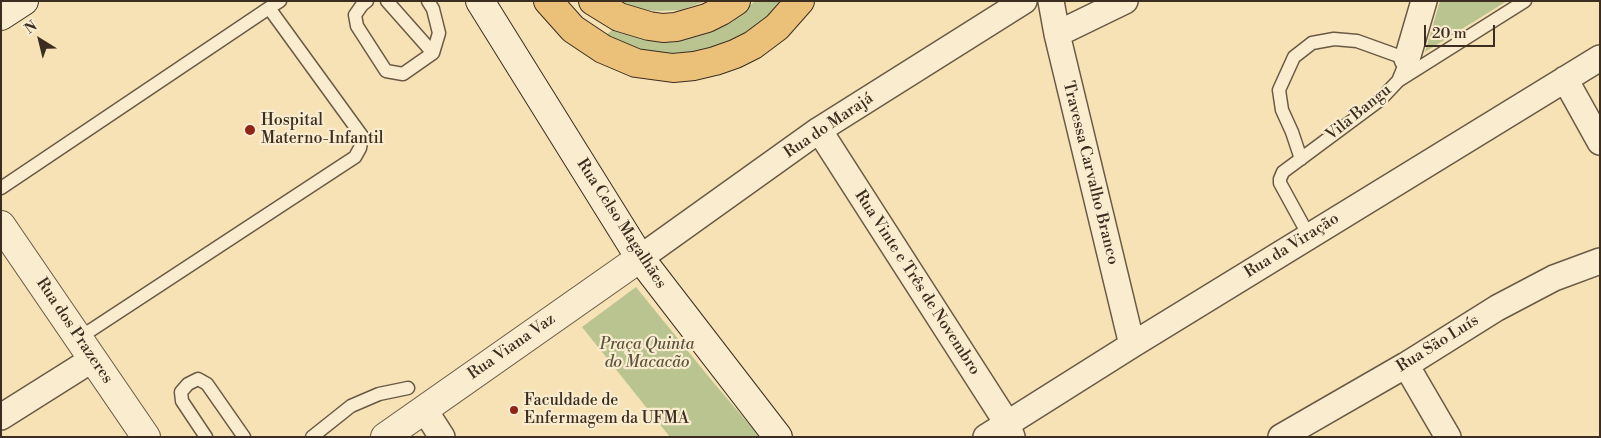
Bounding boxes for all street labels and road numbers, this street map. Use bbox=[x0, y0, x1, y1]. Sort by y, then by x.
street label: Travessa Carvalho Branco bbox=[1058, 79, 1122, 267]
street label: Vila Bangu bbox=[1323, 81, 1395, 145]
street label: Rua do Marajá bbox=[781, 89, 877, 163]
street label: Rua Celso Magalhães bbox=[572, 156, 670, 292]
street label: Rua Vinte e Três de Novembro bbox=[850, 187, 984, 379]
street label: Rua da Viração bbox=[1241, 209, 1343, 283]
street label: Rua dos Prazeres bbox=[32, 274, 116, 388]
street label: Rua Viana Vaz bbox=[465, 310, 559, 384]
street label: Rua São Luís bbox=[1393, 311, 1483, 377]

